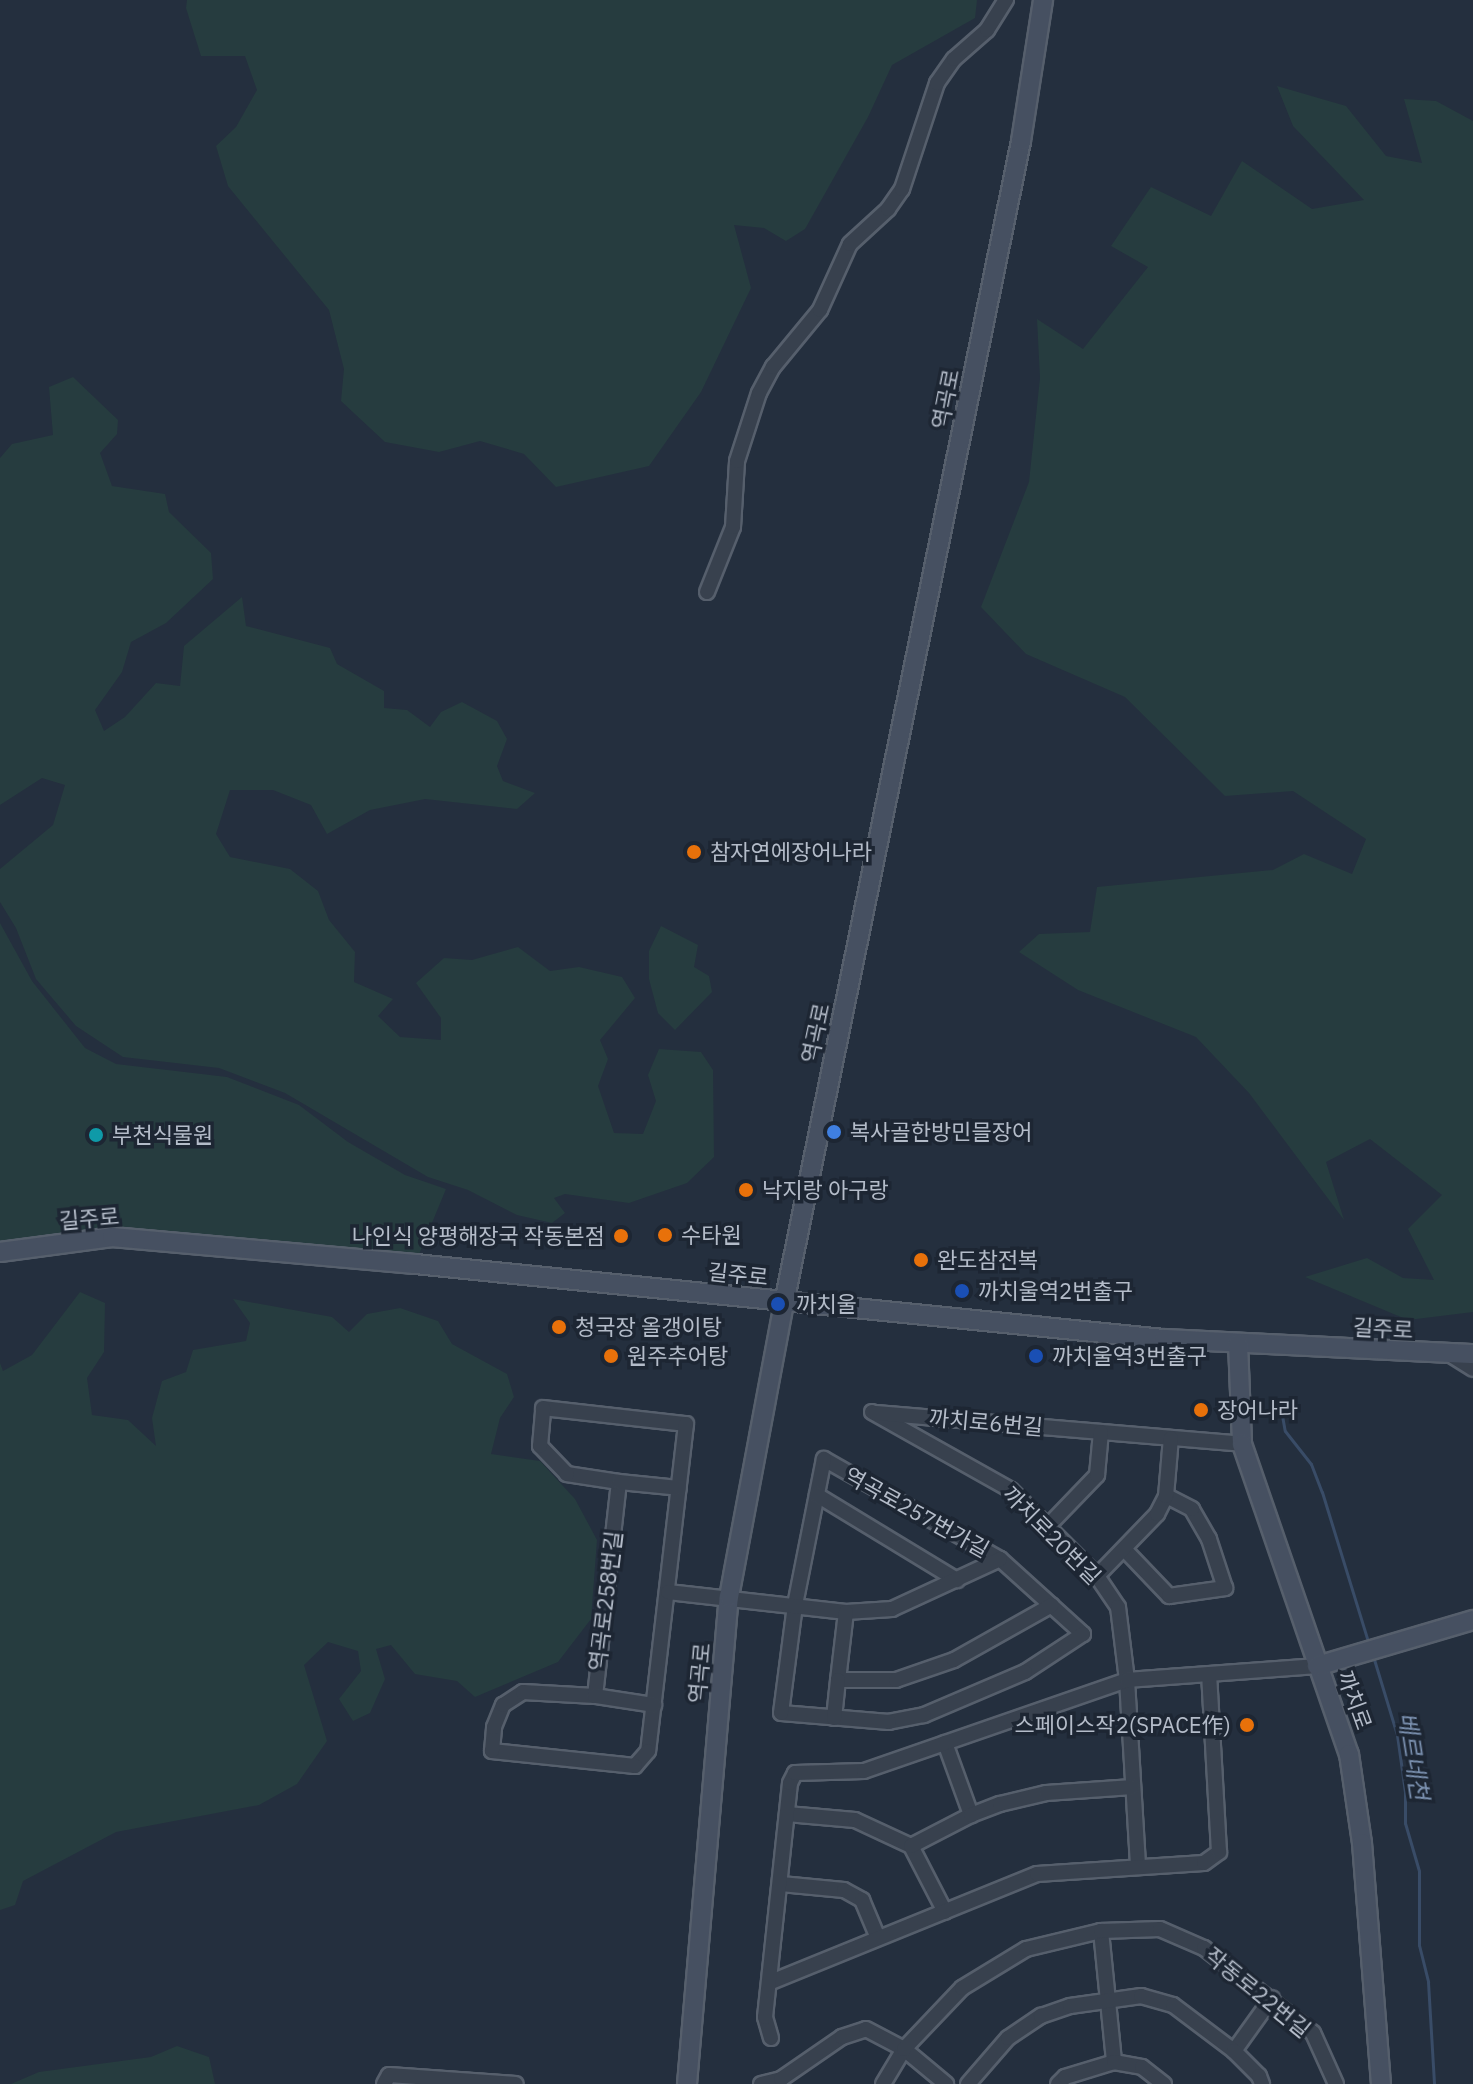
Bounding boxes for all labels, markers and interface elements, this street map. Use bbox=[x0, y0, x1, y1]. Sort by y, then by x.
street label: 역곡로 bbox=[926, 367, 964, 431]
place label: 참자연에장어나라 bbox=[710, 839, 872, 865]
marker: 참자연에장어나라 bbox=[685, 843, 703, 861]
street label: 역곡로 bbox=[796, 1001, 834, 1065]
place label: 복사골한방민믈장어 bbox=[850, 1119, 1032, 1145]
place label: 부천식물원 bbox=[112, 1122, 213, 1148]
marker: 복사골한방민믈장어 bbox=[825, 1123, 843, 1141]
marker: 부천식물원 bbox=[87, 1126, 105, 1144]
place label: 낙지랑 아구랑 bbox=[762, 1177, 889, 1203]
marker: 낙지랑 아구랑 bbox=[737, 1181, 755, 1199]
street label: 길주로 bbox=[58, 1202, 120, 1234]
place label: 수타원 bbox=[681, 1222, 742, 1248]
place label: 나인식 양평해장국 작동본점 bbox=[352, 1223, 605, 1249]
marker: 수타원 bbox=[656, 1226, 674, 1244]
marker: 나인식 양평해장국 작동본점 bbox=[612, 1227, 630, 1245]
place label: 완도참전복 bbox=[937, 1247, 1038, 1273]
marker: 완도참전복 bbox=[912, 1251, 930, 1269]
street label: 길주로 bbox=[706, 1258, 770, 1290]
place label: 까치울역2번출구 bbox=[978, 1278, 1133, 1304]
marker: 까치울역2번출구 bbox=[953, 1282, 971, 1300]
place label: 까치울 bbox=[796, 1291, 857, 1317]
marker: 까치울 bbox=[767, 1293, 789, 1315]
street label: 길주로 bbox=[1352, 1313, 1414, 1343]
place label: 청국장 올갱이탕 bbox=[575, 1314, 722, 1340]
marker: 청국장 올갱이탕 bbox=[550, 1318, 568, 1336]
place label: 원주추어탕 bbox=[627, 1343, 728, 1369]
place label: 까치울역3번출구 bbox=[1052, 1343, 1207, 1369]
marker: 원주추어탕 bbox=[602, 1347, 620, 1365]
marker: 까치울역3번출구 bbox=[1027, 1347, 1045, 1365]
place label: 장어나라 bbox=[1217, 1397, 1298, 1423]
marker: 장어나라 bbox=[1192, 1401, 1210, 1419]
street label: 까치로6번길 bbox=[928, 1404, 1044, 1440]
street label: 역곡로257번가길 bbox=[840, 1461, 994, 1563]
street label: 까치로20번길 bbox=[998, 1481, 1106, 1589]
street label: 역곡로258번길 bbox=[583, 1530, 627, 1672]
street label: 역곡로 bbox=[683, 1642, 715, 1704]
street label: 까치로 bbox=[1332, 1667, 1378, 1733]
water label: 베르네천 bbox=[1392, 1710, 1434, 1802]
place label: 스페이스작2(SPACE作) bbox=[1014, 1712, 1231, 1738]
marker: 스페이스작2(SPACE作) bbox=[1238, 1716, 1256, 1734]
street label: 작동로22번길 bbox=[1200, 1942, 1316, 2042]

